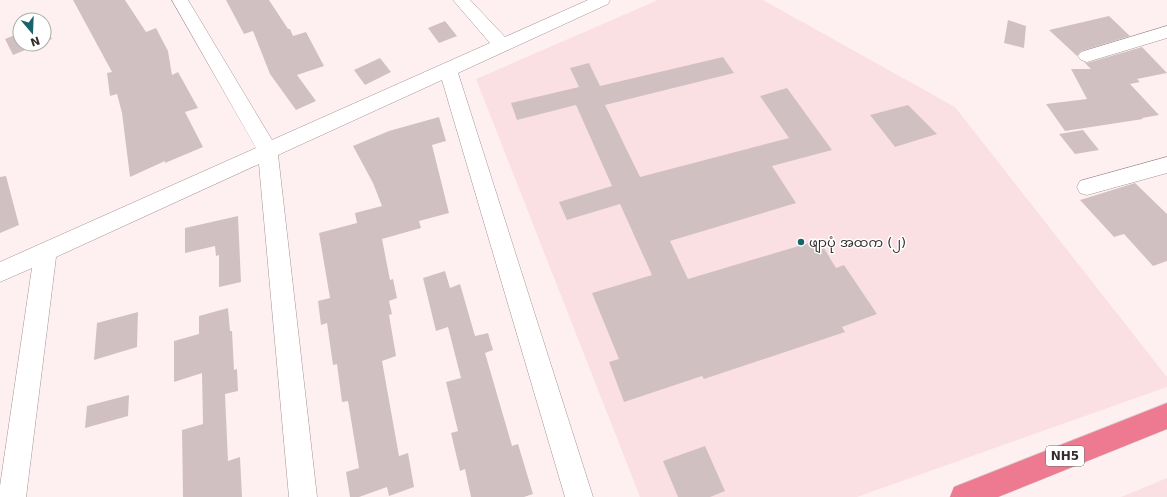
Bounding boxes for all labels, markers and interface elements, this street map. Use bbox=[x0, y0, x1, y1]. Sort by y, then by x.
north arrow bbox=[12, 12, 52, 52]
text: N bbox=[29, 33, 42, 49]
place label: ဖျာပုံ အထက (၂) bbox=[809, 235, 906, 253]
marker: ဖျာပုံ အထက (၂) bbox=[796, 237, 806, 247]
road number: NH5 bbox=[1046, 446, 1084, 466]

